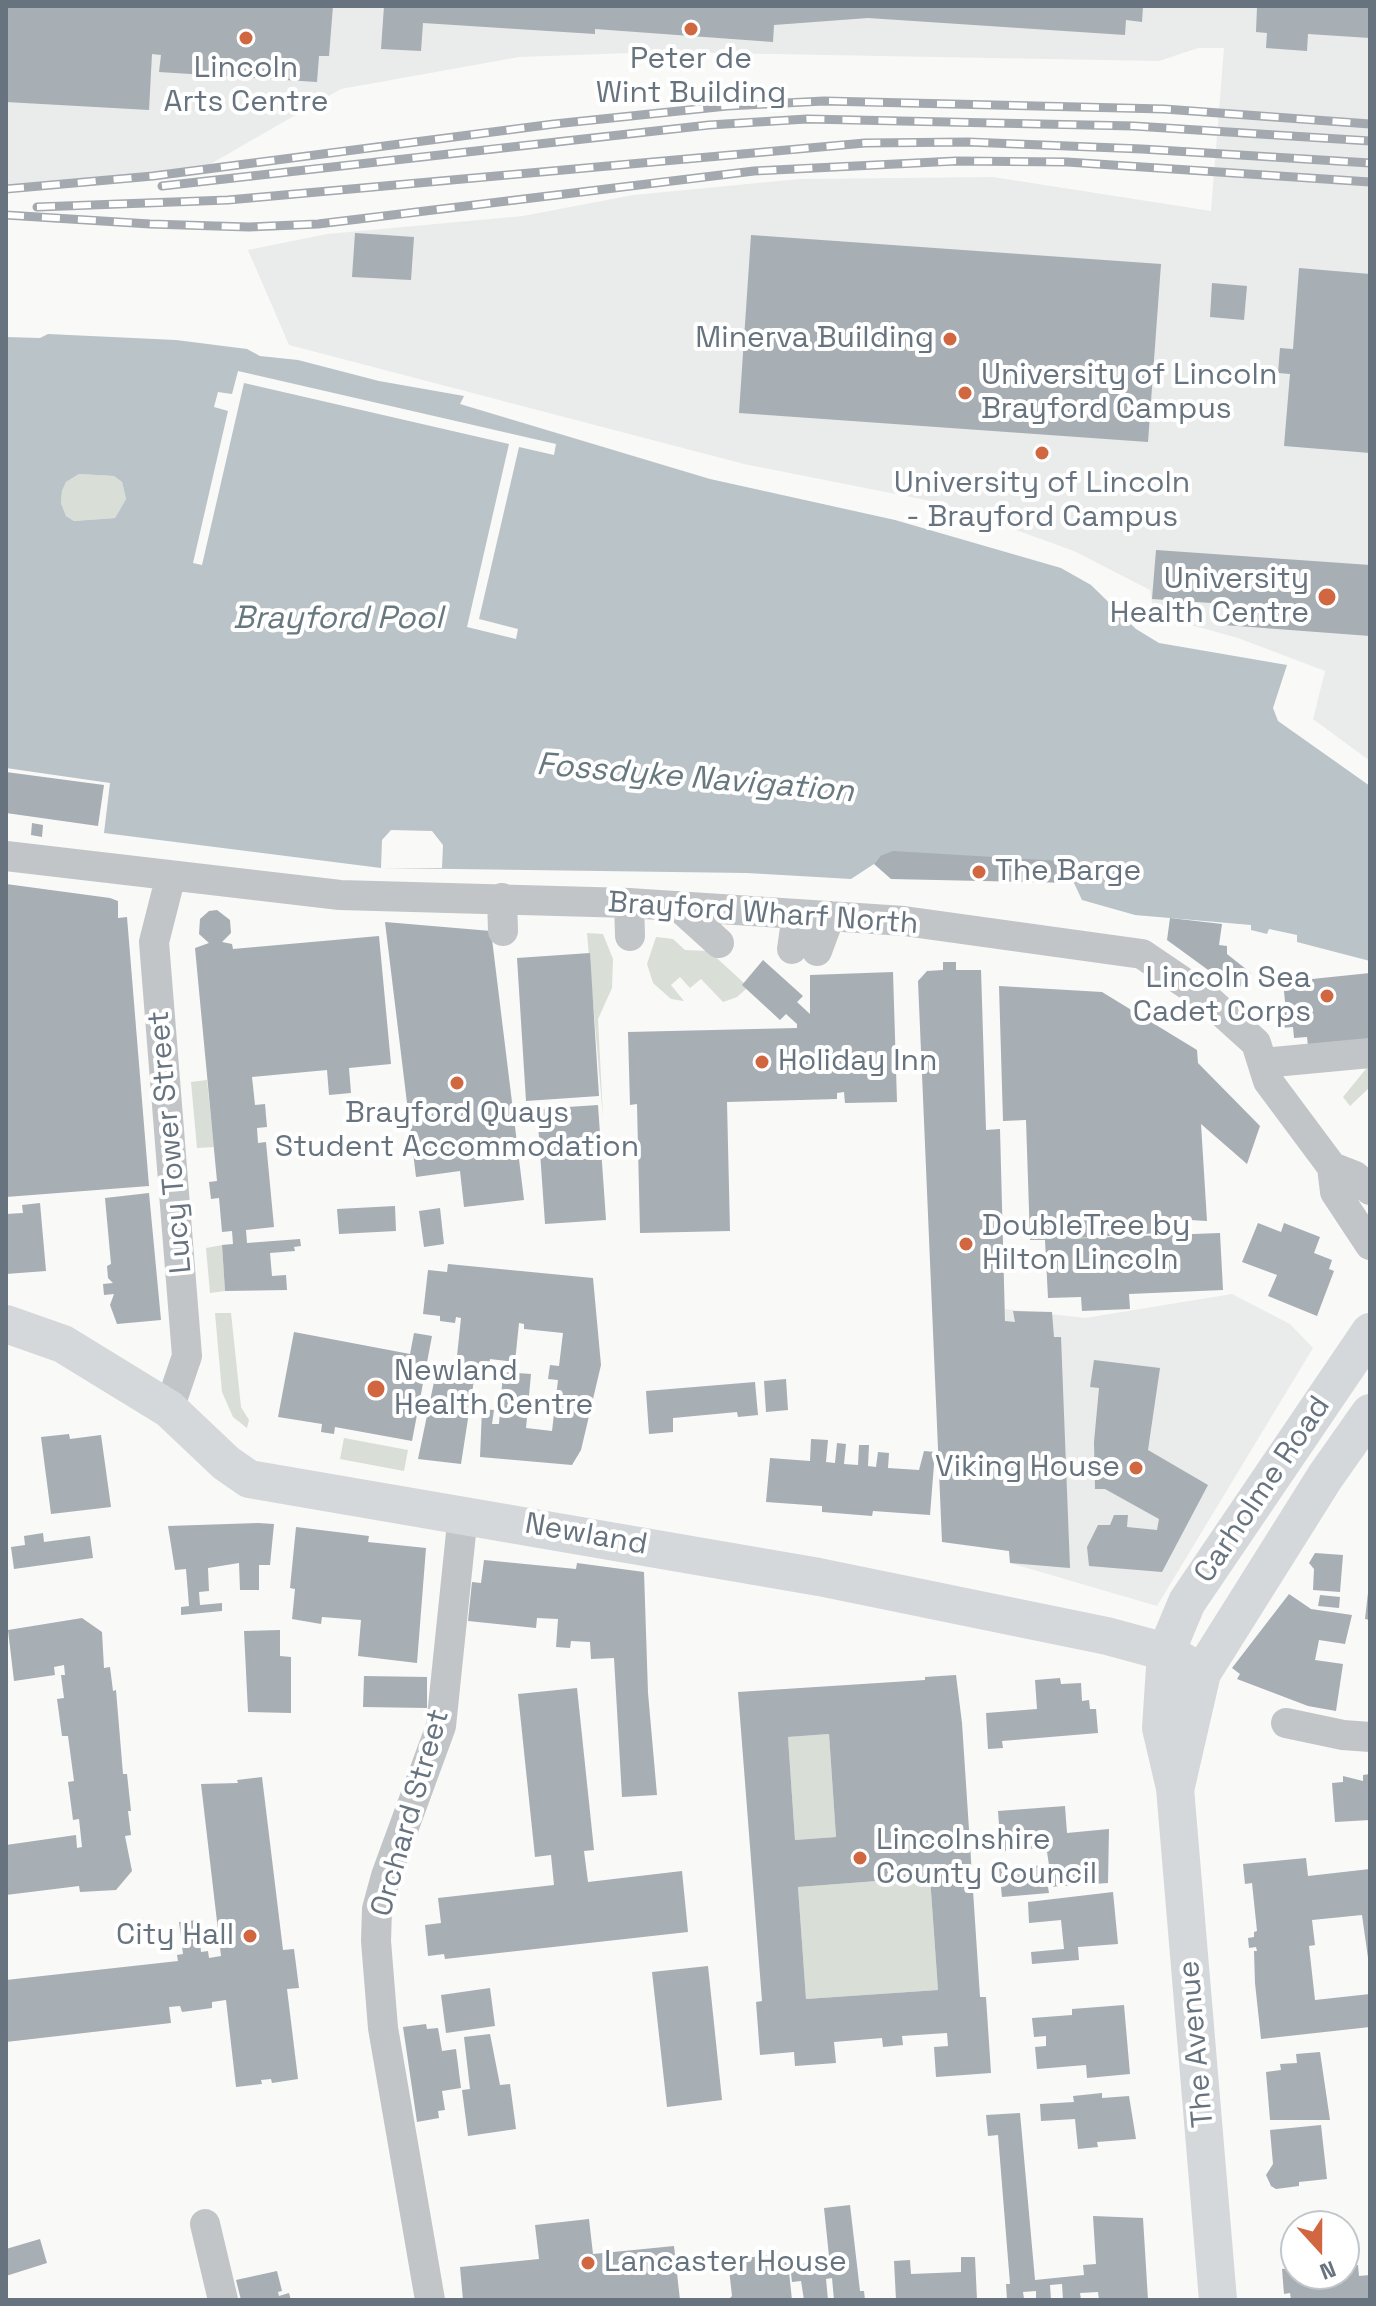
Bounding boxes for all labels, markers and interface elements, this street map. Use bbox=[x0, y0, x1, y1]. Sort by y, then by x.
marker: Peter de Wint Building bbox=[682, 20, 700, 38]
marker: Lincoln Arts Centre bbox=[237, 29, 255, 47]
place label: Peter de Wint Building bbox=[596, 42, 786, 112]
place label: Lincoln Arts Centre bbox=[164, 51, 328, 122]
place label: Minerva Building bbox=[695, 321, 934, 357]
marker: Minerva Building bbox=[941, 330, 959, 348]
place label: University of Lincoln Brayford Campus bbox=[981, 358, 1277, 428]
marker: University of Lincoln Brayford Campus bbox=[956, 384, 974, 402]
marker: University of Lincoln - Brayford Campus bbox=[1033, 444, 1051, 462]
place label: University of Lincoln - Brayford Campus bbox=[894, 466, 1190, 536]
place label: University Health Centre bbox=[1110, 562, 1309, 632]
marker: University Health Centre bbox=[1316, 586, 1338, 608]
water label: Brayford Pool bbox=[233, 600, 443, 638]
water label: Fossdyke Navigation bbox=[535, 746, 855, 812]
place label: The Barge bbox=[995, 854, 1141, 890]
marker: The Barge bbox=[970, 863, 988, 881]
street label: Brayford Wharf North bbox=[607, 885, 919, 943]
place label: Lincoln Sea Cadet Corps bbox=[1133, 961, 1311, 1032]
marker: Lincoln Sea Cadet Corps bbox=[1318, 987, 1336, 1005]
street label: Lucy Tower Street bbox=[142, 1009, 200, 1275]
place label: Holiday Inn bbox=[778, 1044, 937, 1080]
marker: Holiday Inn bbox=[753, 1053, 771, 1071]
marker: Brayford Quays Student Accommodation bbox=[448, 1074, 466, 1092]
place label: Brayford Quays Student Accommodation bbox=[275, 1096, 639, 1166]
place label: DoubleTree by Hilton Lincoln bbox=[982, 1209, 1190, 1280]
marker: DoubleTree by Hilton Lincoln bbox=[957, 1235, 975, 1253]
place label: Newland Health Centre bbox=[394, 1354, 593, 1424]
marker: Newland Health Centre bbox=[365, 1378, 387, 1400]
street label: Carholme Road bbox=[1187, 1390, 1339, 1590]
place label: Viking House bbox=[935, 1450, 1120, 1486]
marker: Viking House bbox=[1127, 1459, 1145, 1477]
street label: Newland bbox=[522, 1507, 650, 1563]
street label: Orchard Street bbox=[364, 1705, 458, 1921]
place label: Lincolnshire County Council bbox=[876, 1823, 1097, 1894]
marker: Lincolnshire County Council bbox=[851, 1849, 869, 1867]
place label: City Hall bbox=[116, 1918, 234, 1954]
marker: City Hall bbox=[241, 1927, 259, 1945]
street label: The Avenue bbox=[1172, 1959, 1222, 2129]
north arrow bbox=[1280, 2210, 1360, 2290]
place label: Lancaster House bbox=[604, 2245, 847, 2281]
marker: Lancaster House bbox=[579, 2254, 597, 2272]
text: N bbox=[1316, 2255, 1340, 2286]

